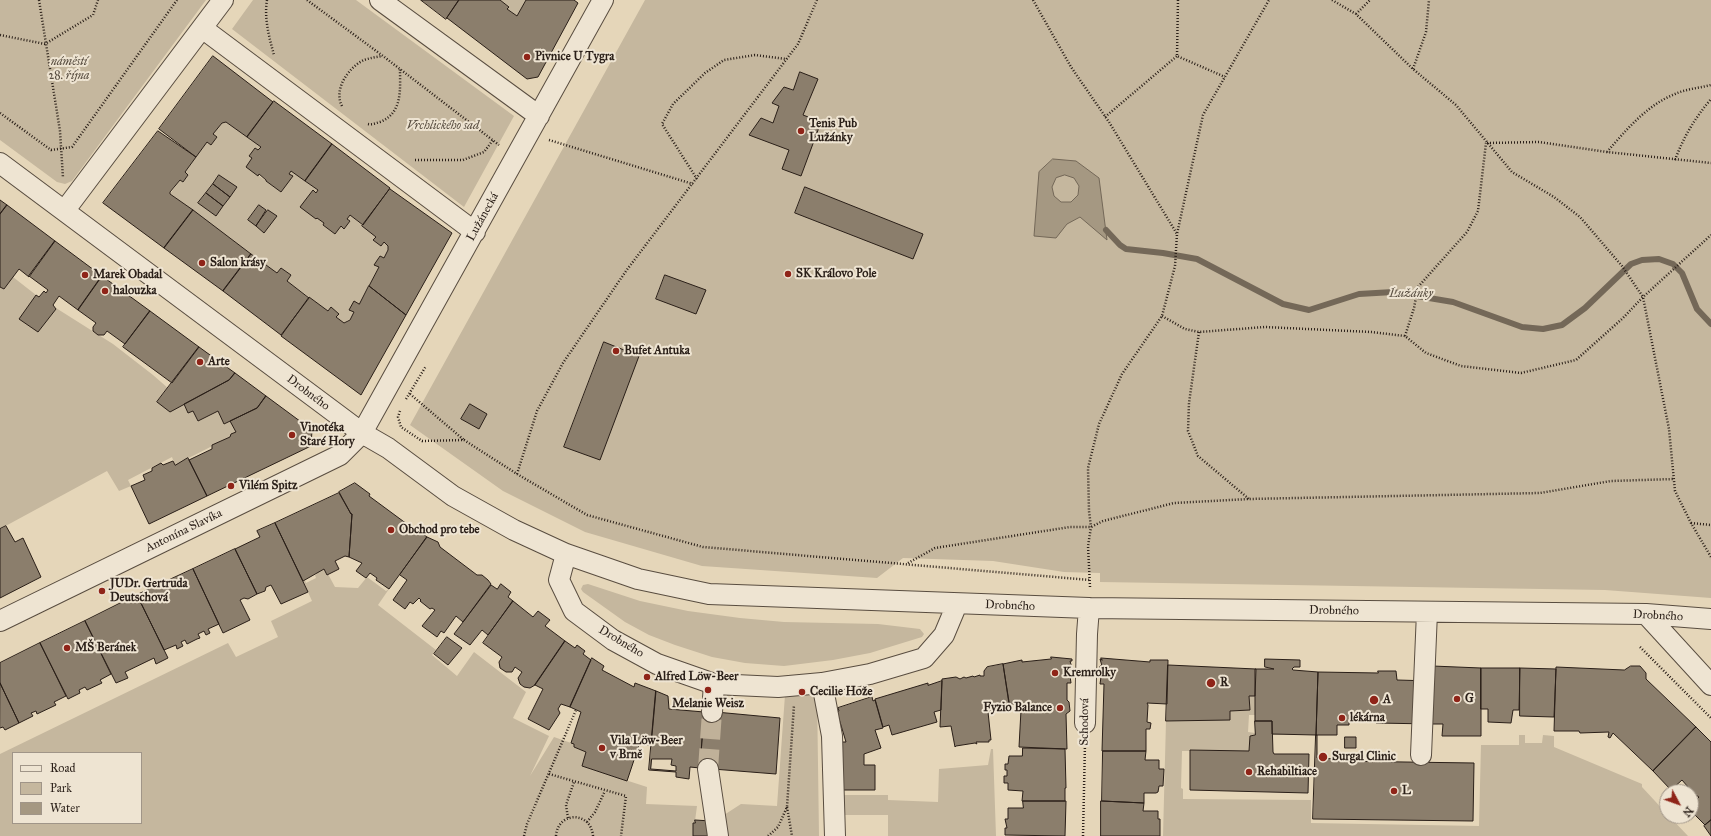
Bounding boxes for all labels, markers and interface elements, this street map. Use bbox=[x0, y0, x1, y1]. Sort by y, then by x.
place label: Pivnice U Tygra bbox=[535, 50, 614, 64]
marker: Pivnice U Tygra bbox=[522, 52, 532, 62]
park label: náměstí 28. října bbox=[48, 55, 90, 83]
place label: Tenis Pub Lužánky bbox=[809, 117, 857, 145]
park label: Vrchlického sad bbox=[407, 119, 479, 133]
marker: Tenis Pub Lužánky bbox=[796, 126, 806, 136]
street label: Lužánecká bbox=[464, 190, 502, 244]
place label: Salon krásy bbox=[210, 256, 266, 270]
marker: Salon krásy bbox=[197, 258, 207, 268]
place label: SK Královo Pole bbox=[796, 267, 877, 281]
place label: Marek Obadal bbox=[93, 268, 162, 282]
marker: SK Královo Pole bbox=[783, 269, 793, 279]
marker: Marek Obadal bbox=[80, 270, 90, 280]
place label: halouzka bbox=[113, 284, 157, 298]
marker: halouzka bbox=[100, 286, 110, 296]
park label: Lužánky bbox=[1389, 287, 1433, 301]
place label: Bufet Antuka bbox=[624, 344, 690, 358]
marker: Bufet Antuka bbox=[611, 346, 621, 356]
place label: Arte bbox=[208, 355, 230, 369]
marker: Arte bbox=[195, 357, 205, 367]
street label: Drobného bbox=[284, 372, 332, 414]
place label: Vinotéka Staré Hory bbox=[300, 421, 355, 449]
marker: Vinotéka Staré Hory bbox=[287, 430, 297, 440]
place label: Vilém Spitz bbox=[239, 479, 297, 493]
marker: Vilém Spitz bbox=[226, 481, 236, 491]
street label: Antonína Slavíka bbox=[143, 506, 225, 556]
place label: Obchod pro tebe bbox=[399, 523, 480, 537]
marker: Obchod pro tebe bbox=[386, 525, 396, 535]
place label: JUDr. Gertruda Deutschová bbox=[110, 577, 188, 605]
marker: JUDr. Gertruda Deutschová bbox=[97, 586, 107, 596]
street label: Drobného bbox=[985, 598, 1035, 614]
street label: Drobného bbox=[1309, 603, 1359, 619]
street label: Drobného bbox=[1633, 608, 1683, 624]
street label: Drobného bbox=[596, 623, 646, 661]
place label: MŠ Beránek bbox=[75, 641, 136, 655]
marker: MŠ Beránek bbox=[62, 643, 72, 653]
place label: Kremrolky bbox=[1063, 666, 1116, 680]
marker: Kremrolky bbox=[1050, 668, 1060, 678]
place label: Alfred Löw-Beer bbox=[655, 670, 739, 684]
marker: Alfred Löw-Beer bbox=[642, 672, 652, 682]
place label: R bbox=[1220, 676, 1228, 690]
marker: R bbox=[1205, 677, 1217, 689]
marker: Melanie Weisz bbox=[703, 685, 713, 695]
place label: Cecilie Hože bbox=[810, 685, 873, 699]
marker: Cecilie Hože bbox=[797, 687, 807, 697]
place label: G bbox=[1465, 692, 1474, 706]
place label: A bbox=[1383, 693, 1391, 707]
marker: A bbox=[1368, 694, 1380, 706]
marker: G bbox=[1452, 694, 1462, 704]
place label: Melanie Weisz bbox=[672, 697, 744, 711]
street label: Schodová bbox=[1077, 698, 1093, 746]
place label: Fyzio Balance bbox=[983, 701, 1052, 715]
marker: Fyzio Balance bbox=[1055, 703, 1065, 713]
place label: lékárna bbox=[1350, 711, 1385, 725]
marker: lékárna bbox=[1337, 713, 1347, 723]
place label: Vila Löw-Beer v Brně bbox=[610, 734, 683, 762]
marker: Vila Löw-Beer v Brně bbox=[597, 743, 607, 753]
place label: Surgal Clinic bbox=[1332, 750, 1396, 764]
marker: Surgal Clinic bbox=[1317, 751, 1329, 763]
legend bbox=[12, 752, 142, 824]
text: Road bbox=[50, 761, 76, 775]
place label: Rehabiltiace bbox=[1257, 765, 1317, 779]
marker: Rehabiltiace bbox=[1244, 767, 1254, 777]
text: Park bbox=[50, 781, 72, 795]
place label: L bbox=[1402, 784, 1411, 798]
north arrow bbox=[1659, 784, 1699, 824]
marker: L bbox=[1389, 786, 1399, 796]
text: Water bbox=[50, 801, 80, 815]
text: N bbox=[1680, 804, 1696, 819]

